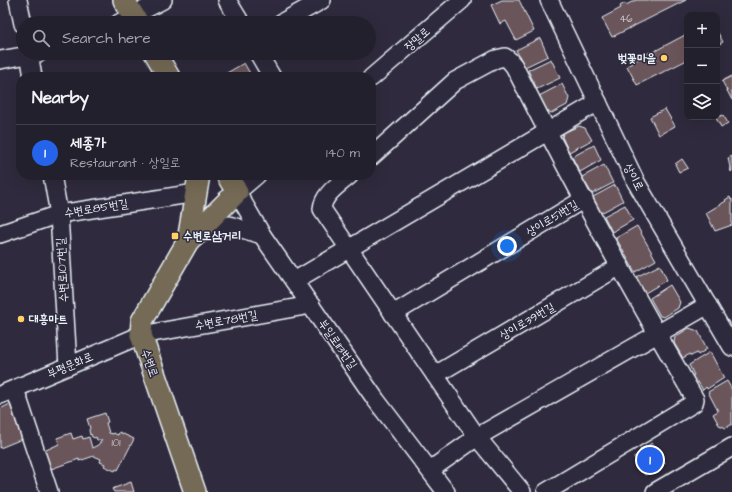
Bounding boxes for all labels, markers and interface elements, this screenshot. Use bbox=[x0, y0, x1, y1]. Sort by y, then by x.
house number: 46 bbox=[619, 12, 633, 26]
map controls bbox=[684, 12, 720, 120]
button: + bbox=[684, 12, 720, 48]
search box bbox=[16, 16, 376, 60]
street label: 장말로 bbox=[401, 23, 434, 55]
icon: search bbox=[30, 27, 52, 49]
text: Search here bbox=[62, 28, 151, 49]
button: − bbox=[684, 48, 720, 84]
place label: 벚꽃마을 bbox=[617, 50, 656, 67]
marker: 벚꽃마을 bbox=[659, 53, 669, 63]
button: layers bbox=[684, 84, 720, 120]
text: Nearby bbox=[32, 86, 89, 110]
text: 세종가 bbox=[70, 133, 106, 154]
text: 1 bbox=[44, 144, 46, 162]
text: 140 m bbox=[326, 144, 360, 162]
text: Restaurant · 상일로 bbox=[70, 154, 180, 172]
street label: 상이로 bbox=[619, 160, 648, 194]
street label: 수변로85번길 bbox=[63, 195, 130, 222]
street label: 상이로51번길 bbox=[523, 196, 582, 241]
place label: 수변로삼거리 bbox=[183, 228, 241, 245]
marker: 수변로삼거리 bbox=[170, 231, 180, 241]
your location bbox=[497, 236, 517, 256]
street label: 수변로107번길 bbox=[52, 237, 73, 303]
street label: 상이로39번길 bbox=[496, 299, 558, 344]
street label: 수변로78번길 bbox=[193, 307, 259, 334]
place label: 대흥마트 bbox=[28, 311, 68, 328]
marker: 대흥마트 bbox=[16, 314, 26, 324]
street label: 부일로113번길 bbox=[314, 316, 361, 373]
street label: 수변로 bbox=[137, 347, 162, 380]
street label: 부평문화로 bbox=[45, 348, 96, 383]
house number: 101 bbox=[112, 436, 121, 450]
pin: 1 bbox=[637, 445, 663, 475]

